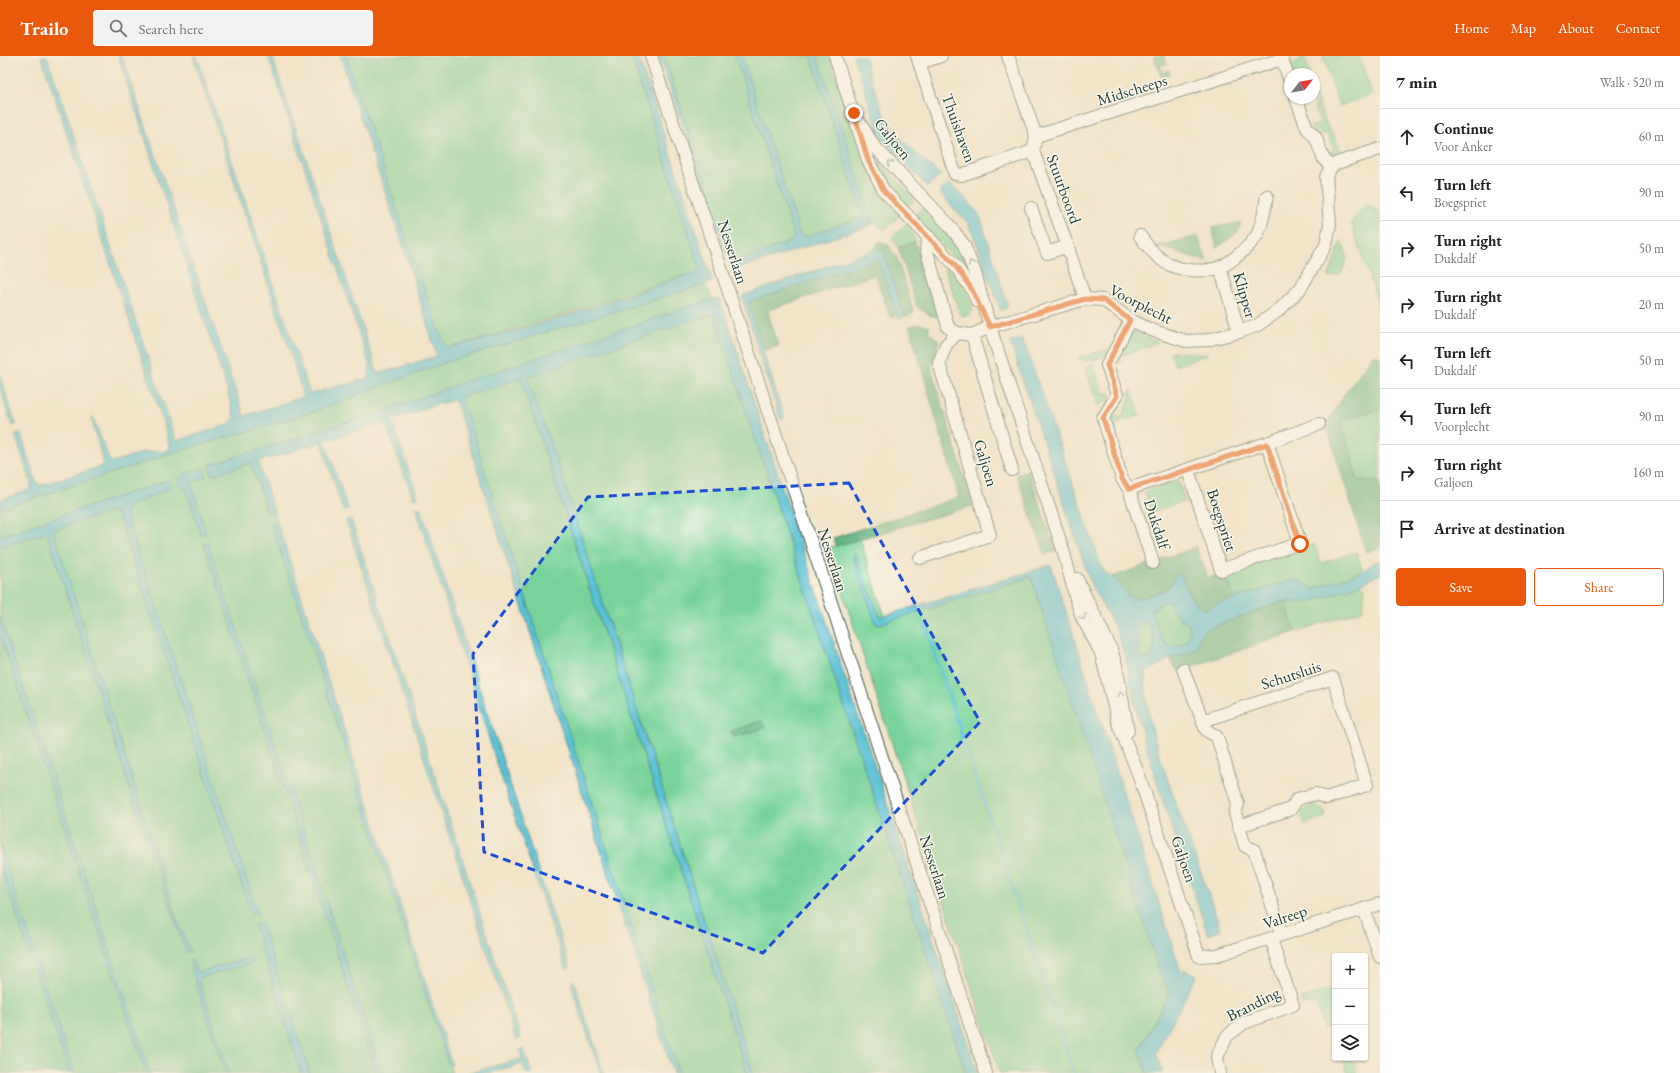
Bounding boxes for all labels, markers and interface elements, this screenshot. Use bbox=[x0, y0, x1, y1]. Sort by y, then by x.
search box bbox=[93, 10, 373, 46]
text: Trailo bbox=[20, 16, 69, 41]
icon: search bbox=[107, 17, 129, 39]
text: Search here bbox=[139, 19, 204, 38]
text: Home bbox=[1454, 19, 1489, 37]
text: Map bbox=[1511, 19, 1536, 37]
text: About bbox=[1558, 19, 1594, 37]
text: Contact bbox=[1616, 19, 1660, 37]
north arrow bbox=[1284, 68, 1320, 104]
street label: Midscheeps bbox=[1094, 69, 1170, 111]
text: 7 min bbox=[1396, 71, 1437, 93]
text: Walk · 520 m bbox=[1600, 74, 1664, 91]
street label: Thuishaven bbox=[937, 91, 981, 166]
route end bbox=[845, 104, 863, 122]
street label: Galjoen bbox=[870, 114, 917, 165]
text: Continue bbox=[1434, 119, 1494, 138]
icon: ahead bbox=[1396, 126, 1418, 148]
text: 60 m bbox=[1639, 128, 1664, 145]
text: Voor Anker bbox=[1434, 138, 1493, 155]
street label: Stuurboord bbox=[1042, 151, 1087, 227]
one-way arrow bbox=[887, 160, 895, 168]
text: Turn left bbox=[1434, 175, 1491, 194]
icon: left bbox=[1396, 182, 1418, 204]
text: 90 m bbox=[1639, 184, 1664, 201]
text: Boegspriet bbox=[1434, 194, 1486, 211]
street label: Nesserlaan bbox=[713, 217, 753, 287]
text: Turn right bbox=[1434, 231, 1502, 250]
icon: right bbox=[1396, 238, 1418, 260]
text: 50 m bbox=[1639, 240, 1664, 257]
text: Dukdalf bbox=[1434, 250, 1476, 267]
one-way arrow bbox=[968, 260, 976, 268]
street label: Klipper bbox=[1228, 270, 1262, 321]
street label: Voorplecht bbox=[1106, 279, 1176, 329]
text: Turn right bbox=[1434, 287, 1502, 306]
icon: right bbox=[1396, 294, 1418, 316]
text: 20 m bbox=[1639, 296, 1664, 313]
text: Dukdalf bbox=[1434, 306, 1476, 323]
text: Turn left bbox=[1434, 343, 1491, 362]
icon: left bbox=[1396, 350, 1418, 372]
text: 50 m bbox=[1639, 352, 1664, 369]
text: Dukdalf bbox=[1434, 362, 1476, 379]
text: Turn left bbox=[1434, 399, 1491, 418]
icon: left bbox=[1396, 406, 1418, 428]
text: 90 m bbox=[1639, 408, 1664, 425]
text: Voorplecht bbox=[1434, 418, 1489, 435]
street label: Galjoen bbox=[969, 437, 1003, 490]
text: Turn right bbox=[1434, 455, 1502, 474]
icon: right bbox=[1396, 462, 1418, 484]
text: 160 m bbox=[1633, 464, 1664, 481]
text: Galjoen bbox=[1434, 474, 1473, 491]
street label: Boegspriet bbox=[1202, 486, 1242, 554]
street label: Dukdalf bbox=[1139, 496, 1176, 554]
icon: arrive bbox=[1396, 518, 1418, 540]
text: Arrive at destination bbox=[1434, 519, 1565, 538]
street label: Nesserlaan bbox=[813, 525, 853, 595]
route start bbox=[1291, 535, 1309, 553]
button: Save bbox=[1396, 568, 1526, 606]
button: Share bbox=[1534, 568, 1664, 606]
one-way arrow bbox=[1078, 613, 1086, 621]
street label: Schutsluis bbox=[1258, 655, 1324, 695]
one-way arrow bbox=[1117, 691, 1126, 697]
street label: Nesserlaan bbox=[915, 832, 955, 902]
street label: Galjoen bbox=[1166, 833, 1202, 886]
street label: Valreep bbox=[1260, 900, 1310, 934]
map controls bbox=[1332, 953, 1368, 1061]
button: + bbox=[1332, 953, 1368, 989]
street label: Branding bbox=[1223, 981, 1284, 1026]
button: − bbox=[1332, 989, 1368, 1025]
button: layers bbox=[1332, 1025, 1368, 1061]

